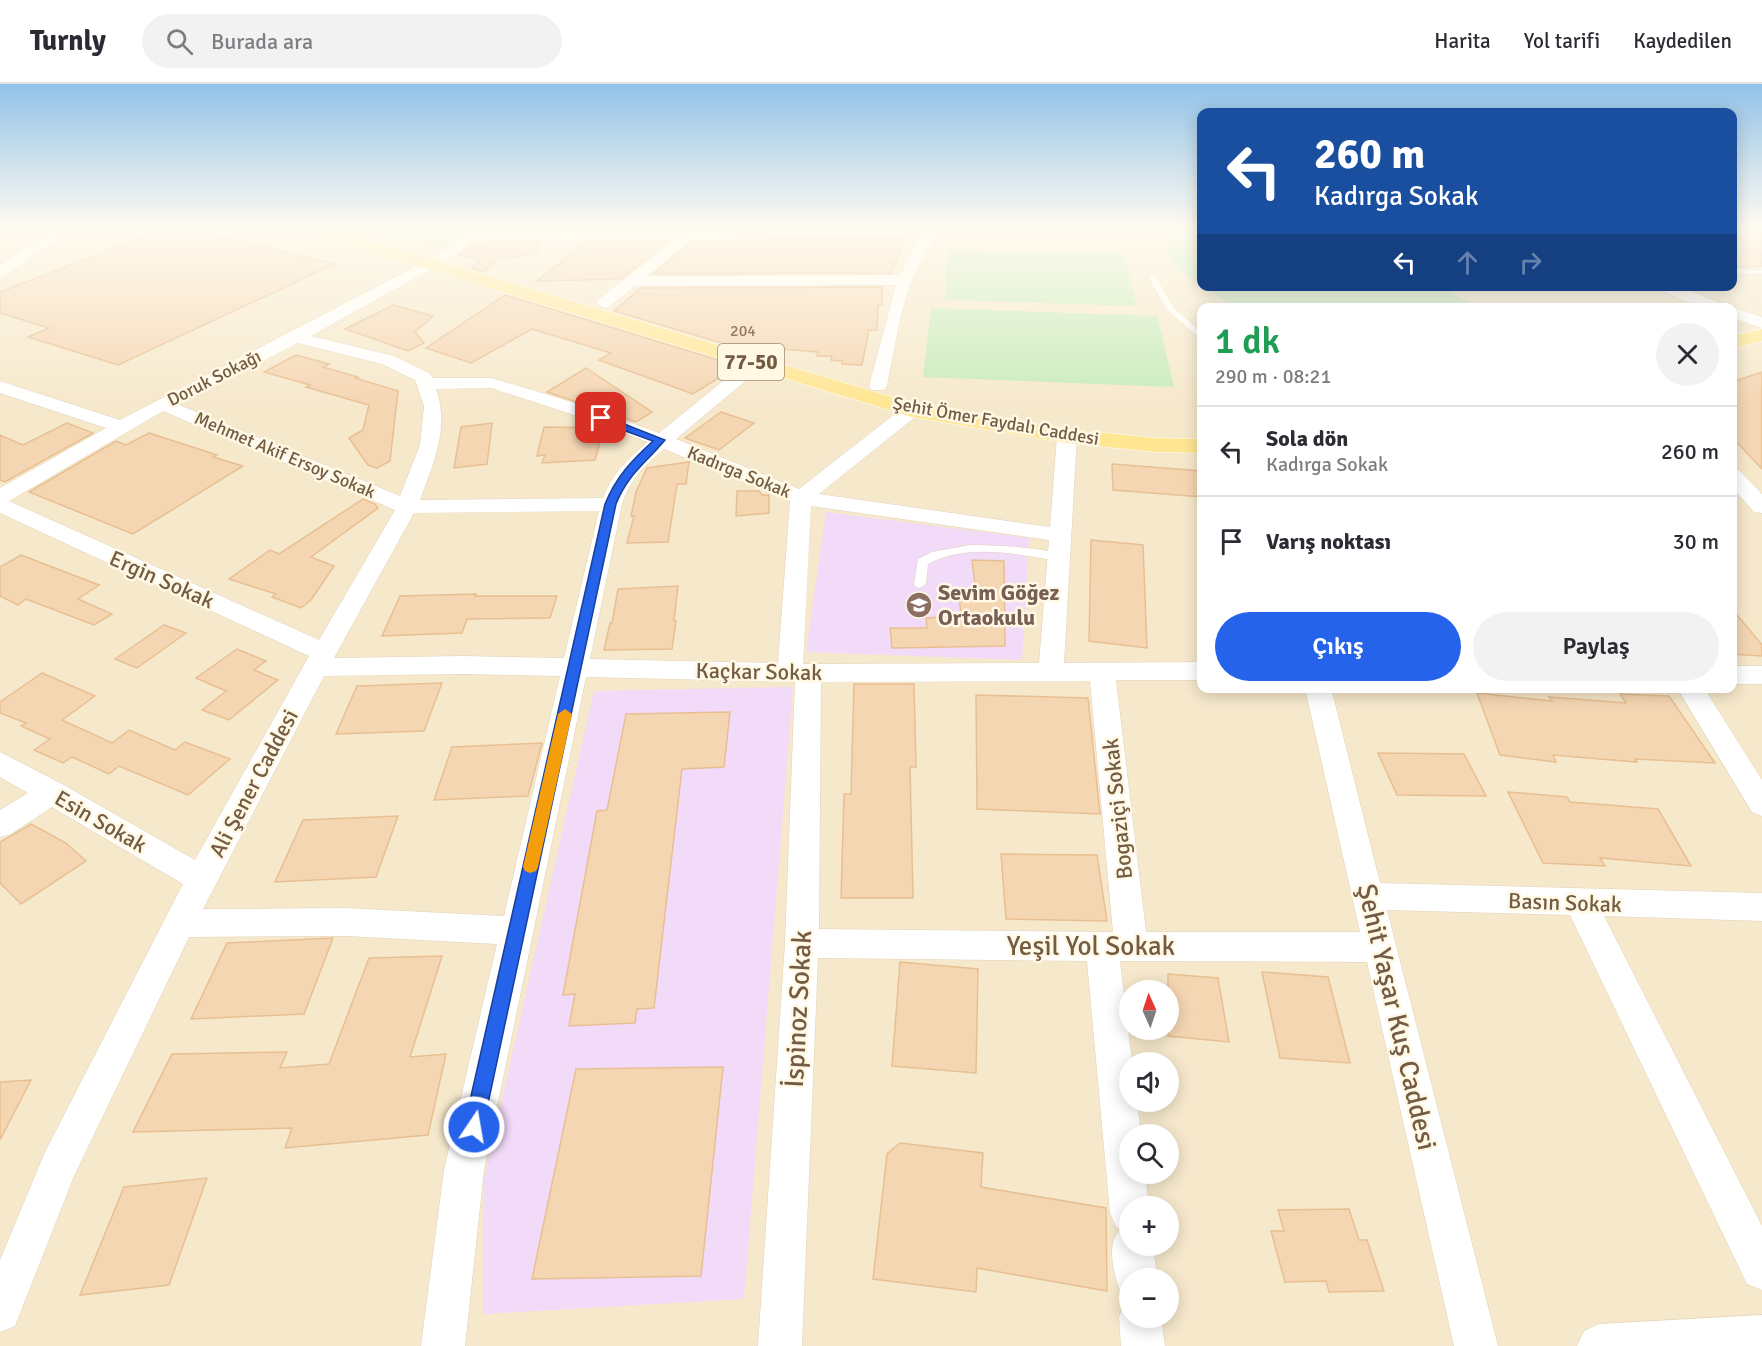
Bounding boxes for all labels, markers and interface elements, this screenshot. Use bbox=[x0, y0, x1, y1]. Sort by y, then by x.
search box bbox=[142, 14, 562, 68]
text: Turnly bbox=[30, 24, 106, 58]
icon: search bbox=[163, 25, 196, 58]
text: Burada ara bbox=[211, 28, 313, 55]
text: Harita bbox=[1434, 28, 1491, 54]
text: Yol tarifi bbox=[1524, 28, 1600, 54]
text: Kaydedilen bbox=[1633, 28, 1732, 54]
text: 260 m bbox=[1314, 129, 1425, 180]
icon: left bbox=[1215, 132, 1293, 210]
text: Kadırga Sokak bbox=[1314, 180, 1479, 213]
icon: left bbox=[1388, 246, 1421, 279]
icon: ahead bbox=[1451, 246, 1484, 279]
icon: right bbox=[1514, 246, 1547, 279]
text: 1 dk bbox=[1215, 319, 1280, 364]
house number: 204 bbox=[730, 321, 756, 341]
button: close bbox=[1656, 323, 1719, 386]
road number: 77-50 bbox=[718, 344, 784, 380]
street label: Doruk Sokağı bbox=[163, 345, 265, 411]
text: 290 m · 08:21 bbox=[1215, 364, 1331, 389]
pin bbox=[575, 392, 626, 443]
street label: Şehit Ömer Faydalı Caddesi bbox=[891, 392, 1101, 450]
icon: arrive bbox=[584, 401, 617, 434]
street label: Mehmet Akif Ersoy Sokak bbox=[191, 407, 379, 503]
text: Sola dön bbox=[1266, 425, 1348, 452]
icon: left bbox=[1215, 435, 1248, 468]
text: 260 m bbox=[1661, 438, 1719, 465]
street label: Kadırga Sokak bbox=[684, 441, 794, 503]
text: Kadırga Sokak bbox=[1266, 452, 1388, 477]
icon: arrive bbox=[1215, 525, 1248, 558]
text: Varış noktası bbox=[1266, 528, 1391, 555]
text: 30 m bbox=[1673, 528, 1719, 555]
street label: Ergin Sokak bbox=[105, 544, 218, 614]
place label: Sevim Göğez Ortaokulu bbox=[938, 579, 1059, 631]
school or university icon: Sevim Göğez Ortaokulu bbox=[904, 590, 934, 620]
button: Çıkış bbox=[1215, 612, 1461, 681]
button: Paylaş bbox=[1473, 612, 1719, 681]
street label: Kaçkar Sokak bbox=[695, 657, 822, 686]
street label: Ali Şener Caddesi bbox=[203, 705, 304, 862]
street label: Bogaziçi Sokak bbox=[1097, 737, 1138, 881]
street label: Esin Sokak bbox=[50, 784, 152, 859]
street label: Şehit Yaşar Kuş Caddesi bbox=[1350, 881, 1443, 1154]
street label: Basın Sokak bbox=[1508, 887, 1622, 918]
street label: İspinoz Sokak bbox=[778, 929, 819, 1089]
street label: Yeşil Yol Sokak bbox=[1007, 930, 1176, 963]
north arrow bbox=[1119, 980, 1179, 1040]
map controls bbox=[1119, 980, 1179, 1328]
button: sound bbox=[1119, 1052, 1179, 1112]
position arrow bbox=[442, 1095, 506, 1159]
button: search bbox=[1119, 1124, 1179, 1184]
button: + bbox=[1119, 1196, 1179, 1256]
button: − bbox=[1119, 1268, 1179, 1328]

